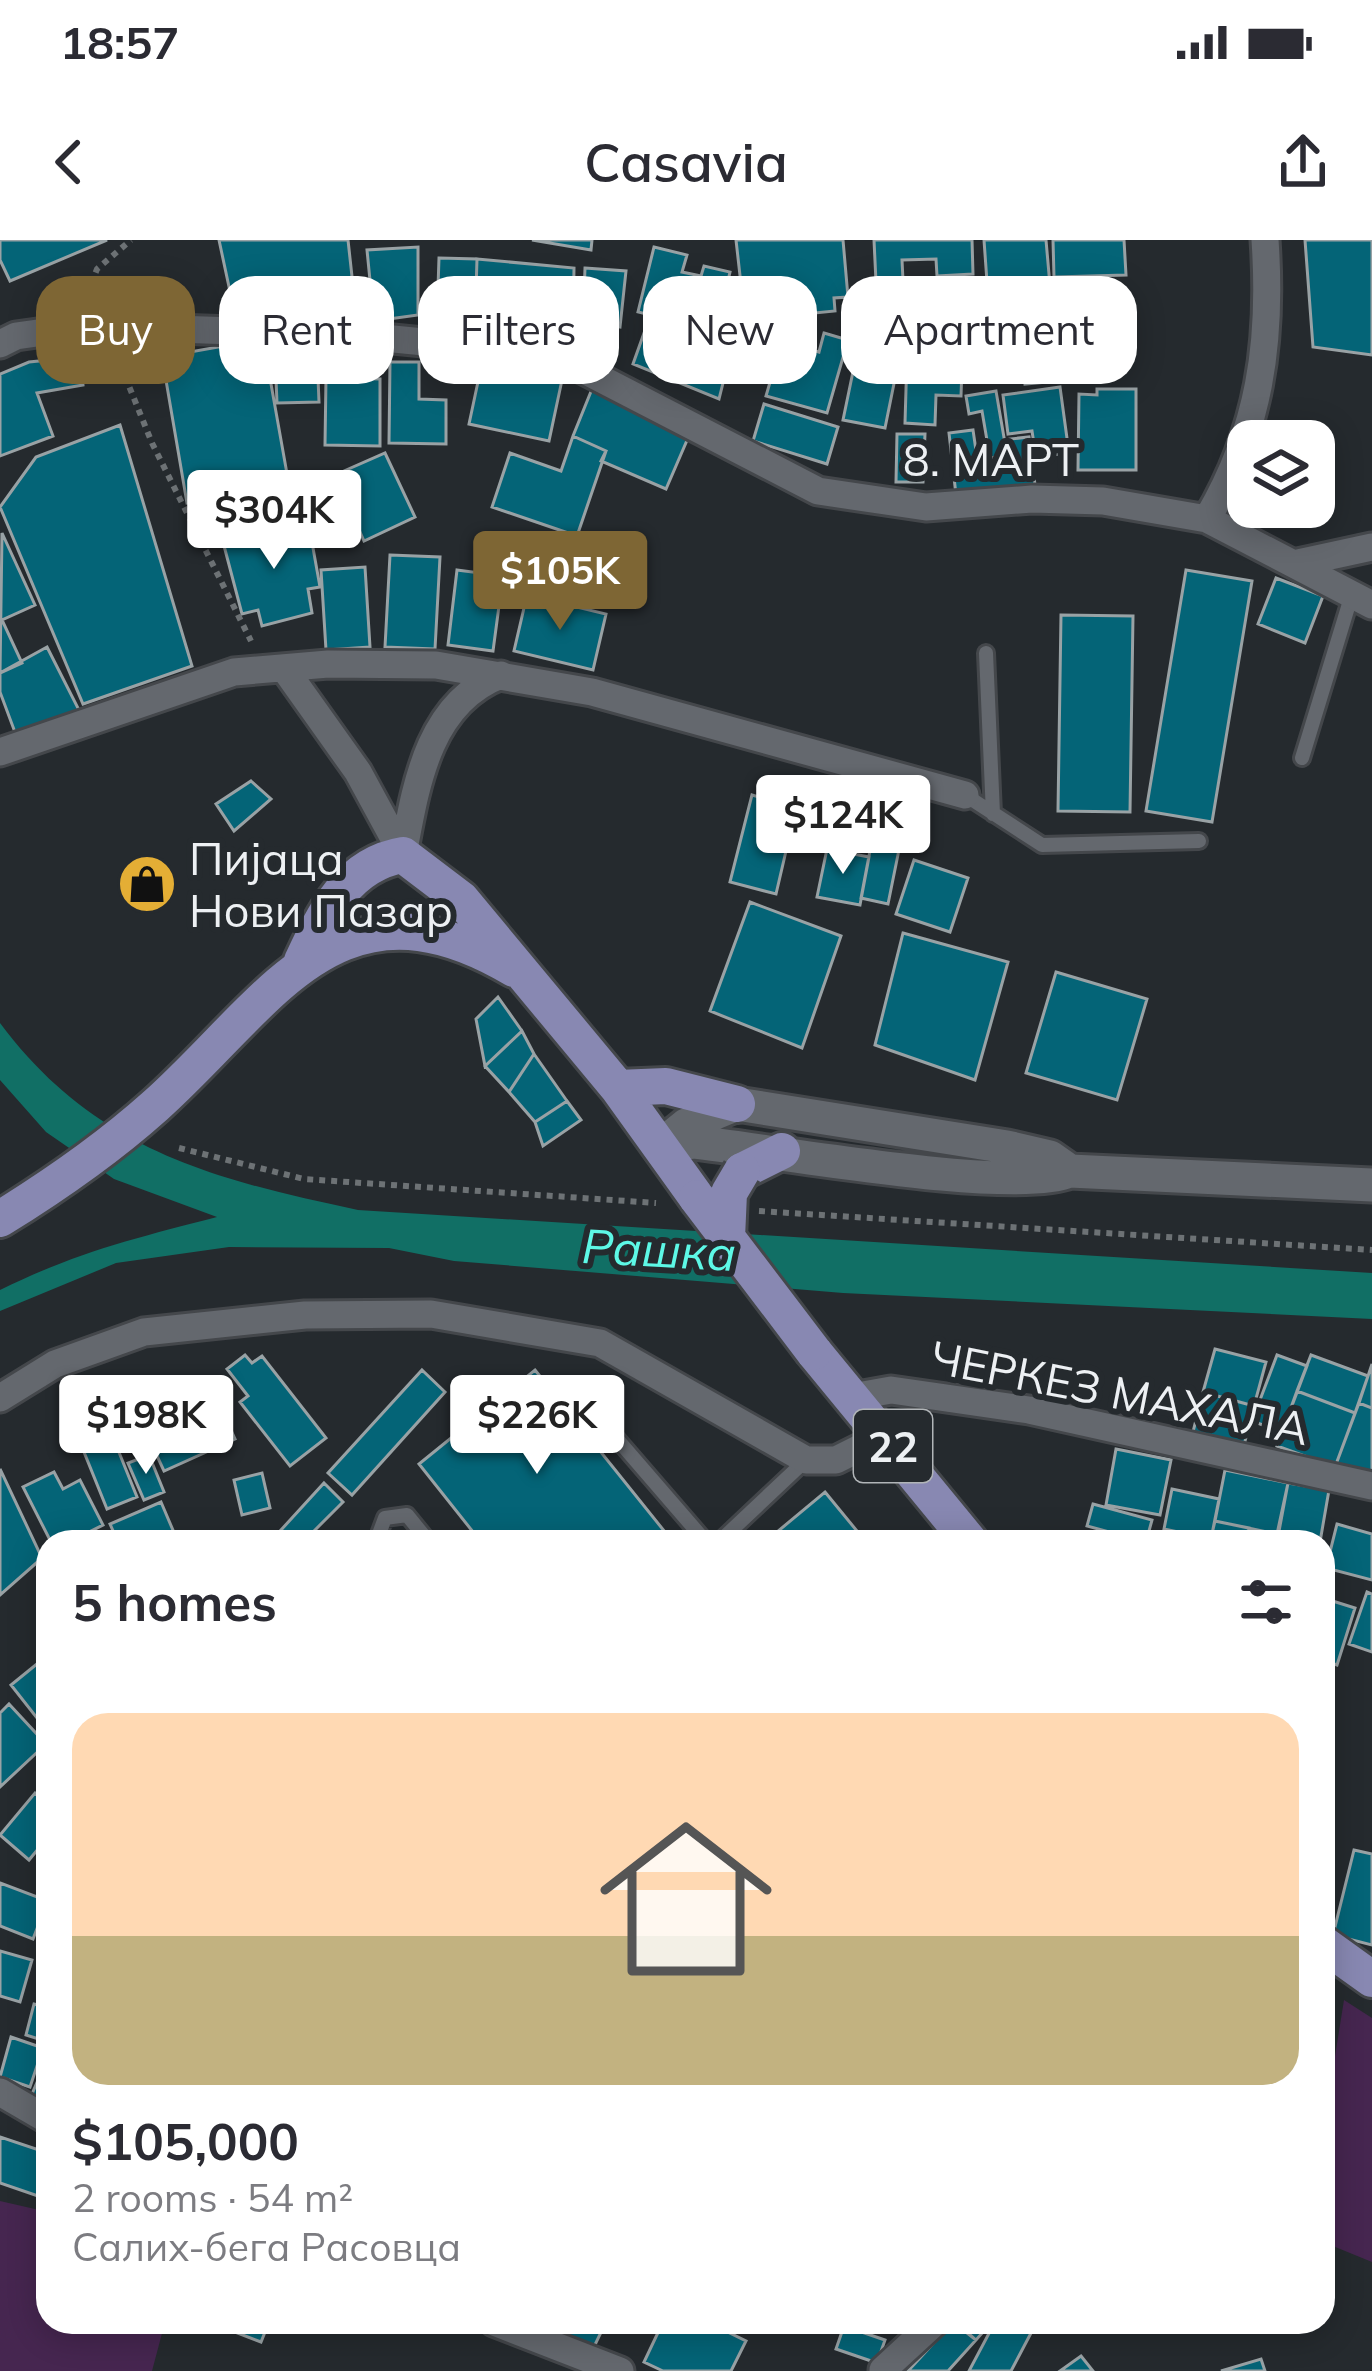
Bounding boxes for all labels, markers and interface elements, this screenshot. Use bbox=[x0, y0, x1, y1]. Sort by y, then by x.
text: 18:57 bbox=[60, 14, 179, 70]
text: Casavia bbox=[584, 128, 788, 196]
icon: back bbox=[36, 129, 102, 195]
icon: share bbox=[1270, 129, 1336, 195]
chip: Buy bbox=[36, 276, 195, 384]
chip: Rent bbox=[219, 276, 394, 384]
chip: Filters bbox=[418, 276, 619, 384]
chip: New bbox=[643, 276, 817, 384]
chip: Apartment bbox=[841, 276, 1137, 384]
map controls bbox=[1227, 420, 1335, 528]
button: layers bbox=[1227, 420, 1335, 528]
street label: 8. МАРТ bbox=[903, 431, 1079, 487]
pin: $304K bbox=[190, 470, 358, 572]
text: $304K bbox=[214, 484, 334, 533]
pin: $105K bbox=[476, 531, 644, 633]
text: $105K bbox=[500, 545, 620, 594]
pin: $124K bbox=[759, 775, 927, 877]
text: $124K bbox=[783, 789, 903, 838]
place label: Пијаца Нови Пазар bbox=[189, 830, 453, 938]
shop icon: Пијаца Нови Пазар bbox=[116, 853, 178, 915]
water label: Рашка bbox=[580, 1215, 738, 1283]
street label: ЧЕРКЕЗ МАХАЛА bbox=[926, 1328, 1314, 1456]
pin: $198K bbox=[62, 1375, 230, 1477]
pin: $226K bbox=[453, 1375, 621, 1477]
text: $198K bbox=[86, 1389, 206, 1438]
text: $226K bbox=[477, 1389, 597, 1438]
road number: 22 bbox=[854, 1410, 932, 1482]
icon: filters bbox=[1233, 1569, 1299, 1635]
text: 5 homes bbox=[72, 1570, 277, 1634]
icon: home bbox=[578, 1791, 794, 2007]
text: $105,000 bbox=[72, 2109, 299, 2173]
text: 2 rooms · 54 m² bbox=[72, 2173, 353, 2222]
text: Салих-бега Расовца bbox=[72, 2222, 461, 2271]

